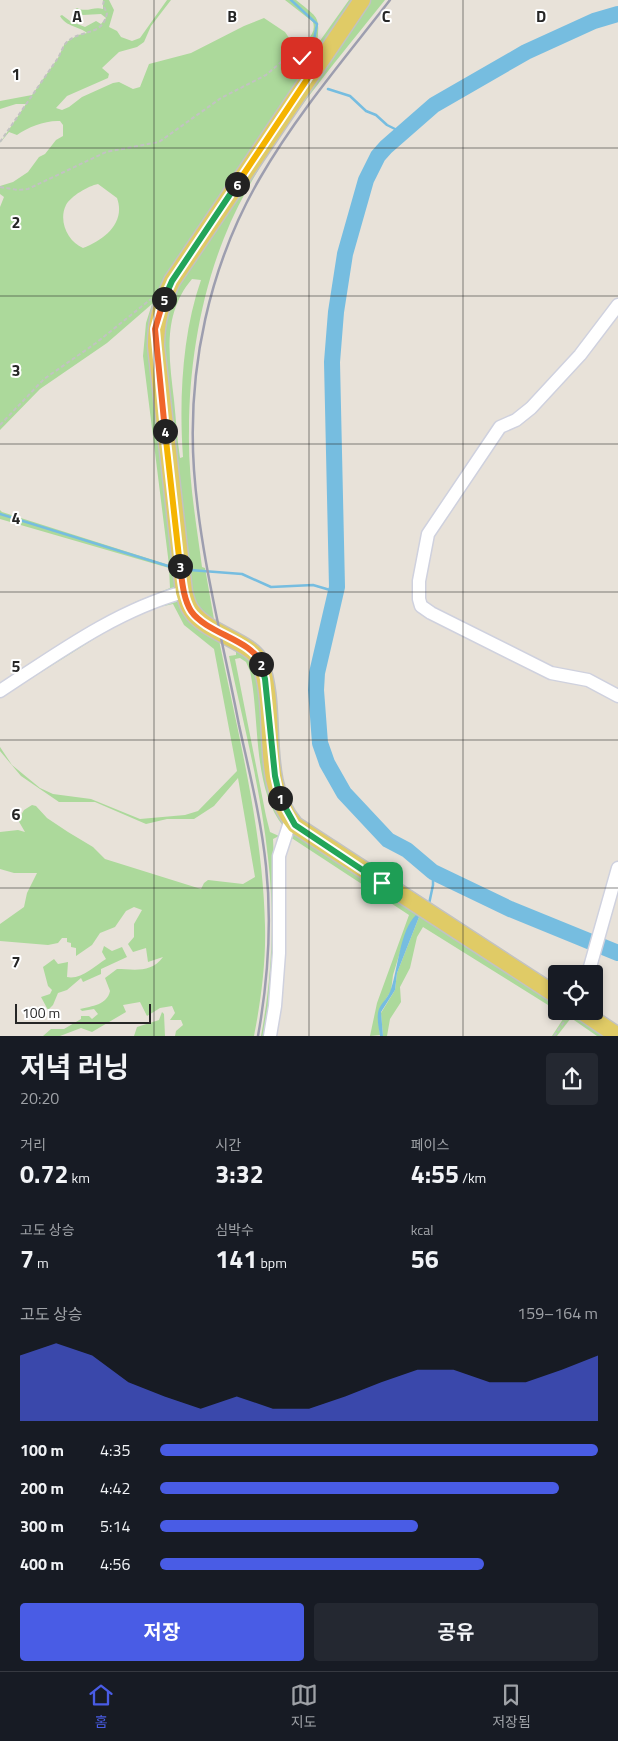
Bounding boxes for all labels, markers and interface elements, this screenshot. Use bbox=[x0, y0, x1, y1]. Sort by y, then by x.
text: A bbox=[72, 4, 82, 28]
text: B bbox=[227, 4, 237, 28]
text: C bbox=[382, 4, 391, 28]
text: D bbox=[536, 4, 546, 28]
pin bbox=[281, 37, 323, 79]
icon: check bbox=[288, 44, 316, 72]
text: 1 bbox=[12, 62, 20, 86]
pin: 6 bbox=[224, 172, 250, 196]
text: 6 bbox=[234, 174, 241, 195]
text: 2 bbox=[12, 210, 20, 234]
pin: 5 bbox=[152, 286, 176, 312]
text: 5 bbox=[161, 289, 168, 310]
text: 3 bbox=[12, 358, 20, 382]
pin: 4 bbox=[152, 418, 178, 444]
text: 4 bbox=[162, 421, 169, 442]
text: 4 bbox=[12, 506, 21, 530]
pin: 3 bbox=[168, 554, 192, 578]
text: 3 bbox=[177, 556, 184, 577]
pin: 2 bbox=[248, 652, 274, 676]
text: 5 bbox=[12, 654, 21, 678]
text: 2 bbox=[258, 654, 265, 675]
pin: 1 bbox=[268, 786, 292, 810]
text: 1 bbox=[277, 788, 284, 809]
text: 6 bbox=[12, 802, 21, 826]
pin bbox=[361, 862, 403, 904]
icon: arrive bbox=[368, 869, 396, 897]
text: 7 bbox=[12, 950, 20, 974]
map controls bbox=[548, 965, 603, 1020]
button: locate bbox=[548, 965, 603, 1020]
scale bar bbox=[15, 1001, 151, 1024]
text: 100 m bbox=[22, 1002, 60, 1023]
text: 저녁 러닝 bbox=[20, 1045, 129, 1088]
button: share bbox=[546, 1053, 598, 1105]
text: 20:20 bbox=[20, 1086, 59, 1110]
text: 거리 bbox=[20, 1134, 46, 1155]
text: 시간 bbox=[215, 1134, 241, 1155]
text: 페이스 bbox=[411, 1134, 449, 1155]
text: 0.72 bbox=[20, 1155, 68, 1193]
text: 3:32 bbox=[215, 1155, 264, 1193]
text: 4:55 bbox=[411, 1155, 459, 1193]
text: km bbox=[68, 1167, 90, 1188]
text: /km bbox=[459, 1167, 486, 1188]
text: 고도 상승 bbox=[20, 1219, 75, 1240]
text: 심박수 bbox=[215, 1219, 254, 1240]
text: kcal bbox=[411, 1219, 434, 1240]
text: 7 bbox=[20, 1240, 34, 1278]
text: 141 bbox=[215, 1240, 257, 1278]
text: 56 bbox=[411, 1240, 439, 1278]
text: m bbox=[34, 1252, 49, 1273]
text: bpm bbox=[257, 1252, 287, 1273]
text: 159–164 m bbox=[517, 1301, 598, 1325]
text: 고도 상승 bbox=[20, 1302, 82, 1326]
text: 100 m bbox=[20, 1438, 64, 1462]
text: 4:35 bbox=[100, 1438, 130, 1462]
text: 200 m bbox=[20, 1476, 64, 1500]
text: 4:42 bbox=[100, 1476, 130, 1500]
text: 300 m bbox=[20, 1514, 64, 1538]
text: 5:14 bbox=[100, 1514, 130, 1538]
text: 400 m bbox=[20, 1552, 64, 1576]
text: 4:56 bbox=[100, 1552, 130, 1576]
button: 저장 bbox=[20, 1603, 304, 1661]
button: 공유 bbox=[314, 1603, 598, 1661]
tab: 홈 bbox=[87, 1681, 115, 1732]
tab: 지도 bbox=[290, 1681, 318, 1732]
tab: 저장됨 bbox=[492, 1681, 531, 1732]

